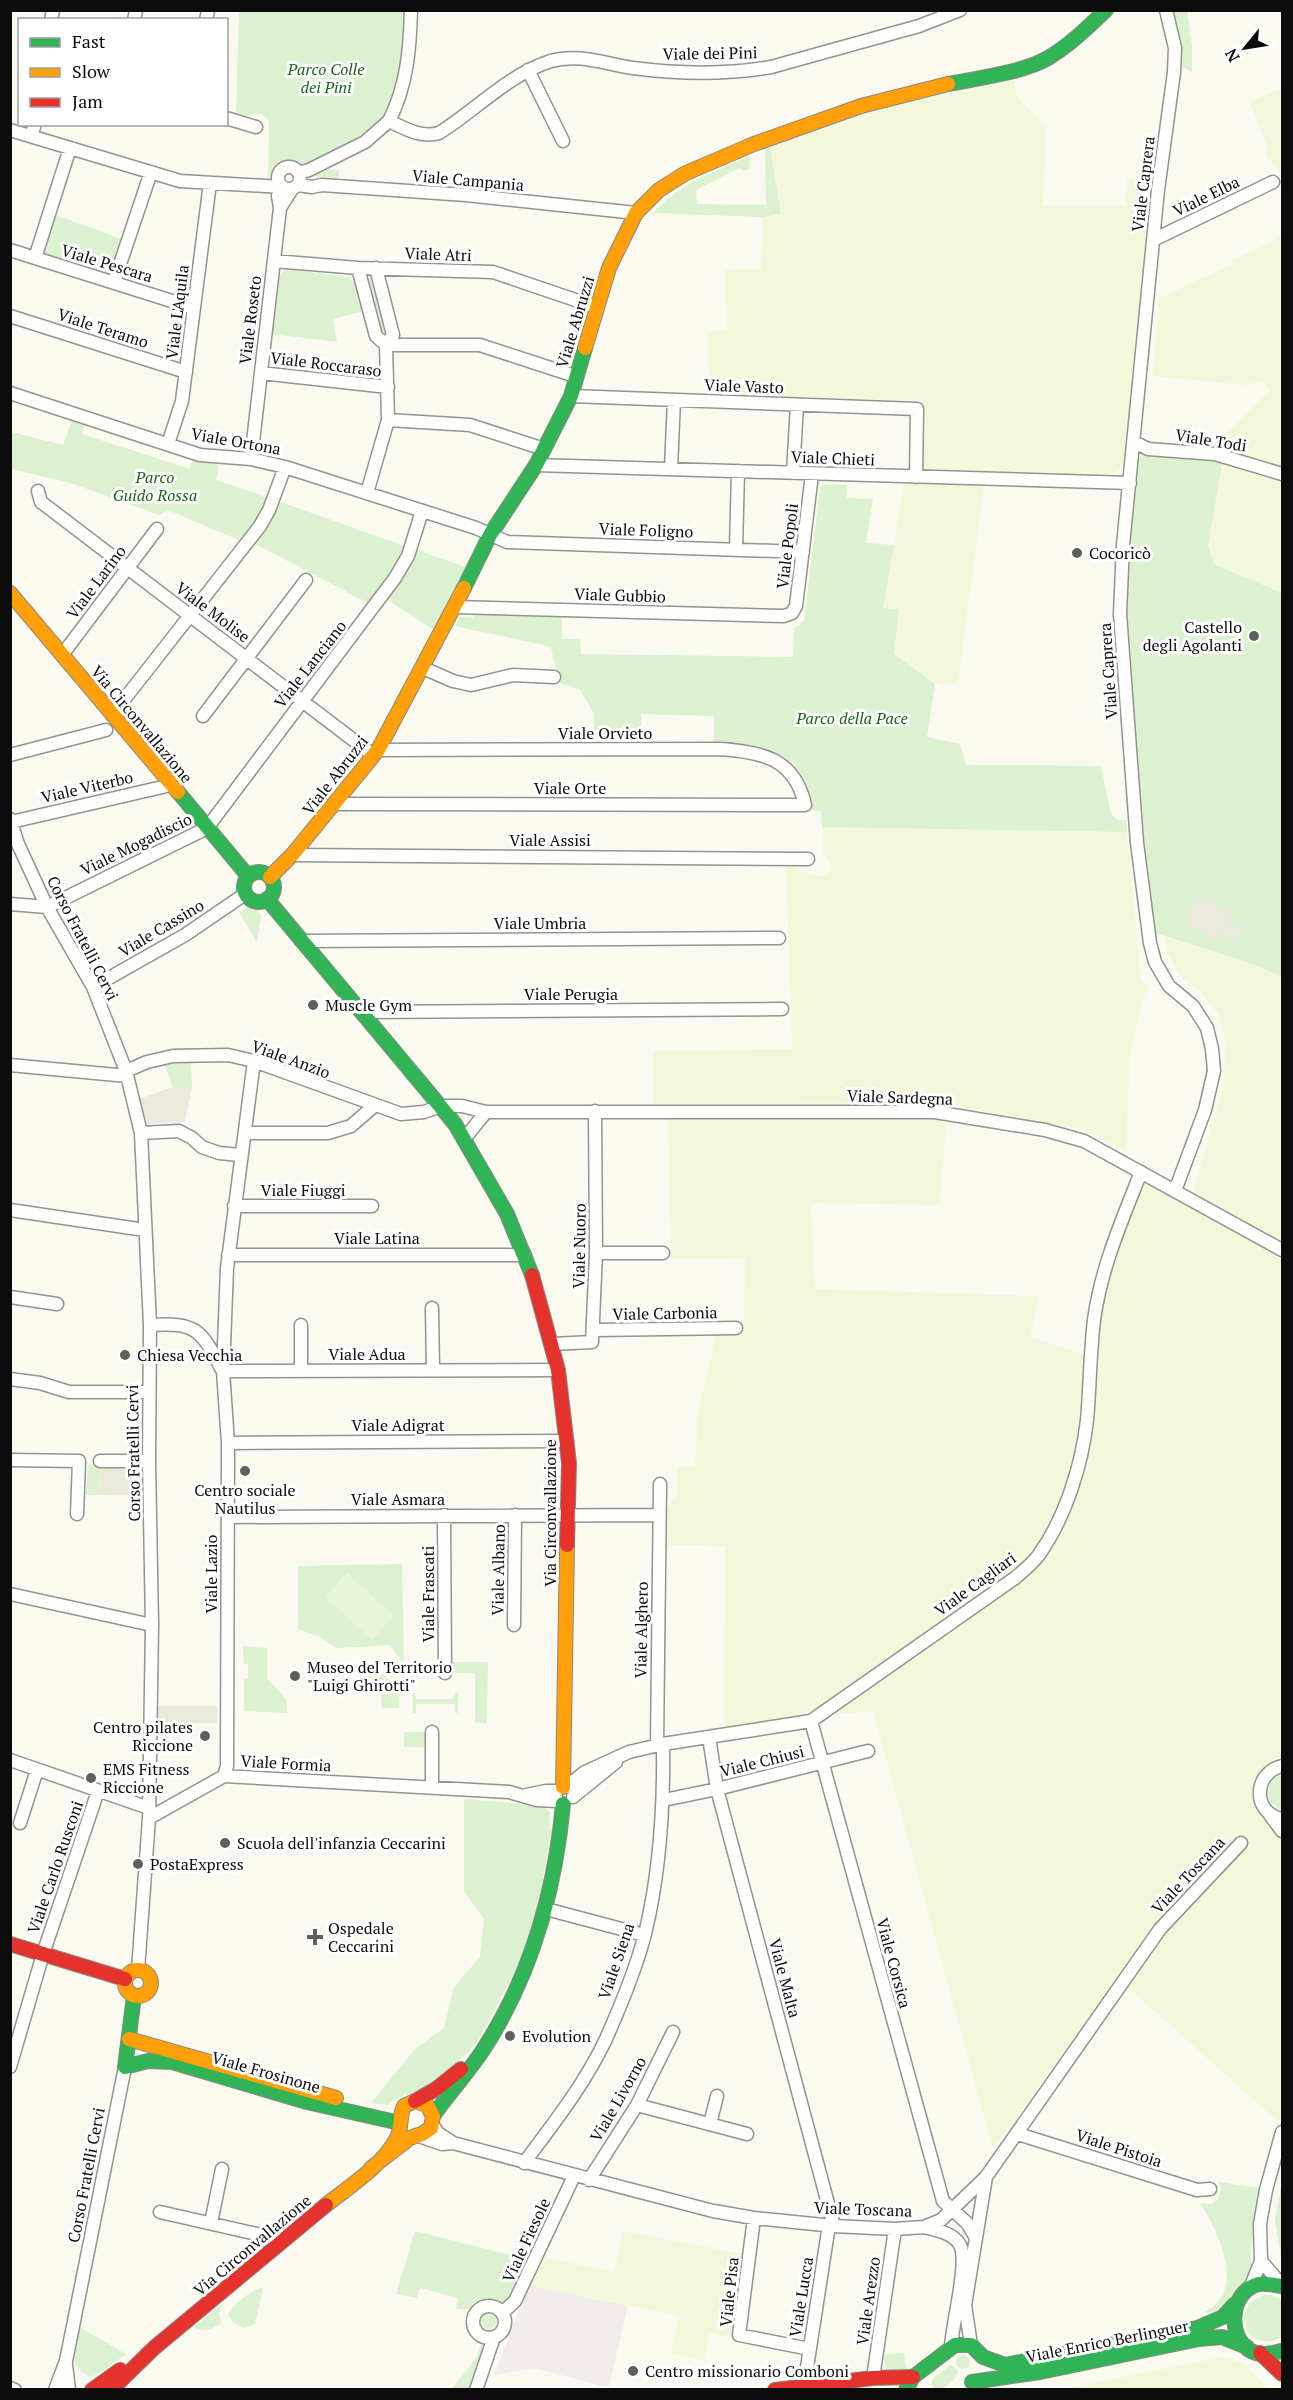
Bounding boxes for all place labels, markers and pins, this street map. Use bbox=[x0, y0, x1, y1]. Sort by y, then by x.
place label: Cocoricò bbox=[1089, 542, 1151, 564]
marker: Cocoricò bbox=[1070, 546, 1084, 560]
place label: Castello degli Agolanti bbox=[1143, 616, 1242, 656]
marker: Castello degli Agolanti bbox=[1247, 629, 1261, 643]
place label: Muscle Gym bbox=[325, 994, 412, 1016]
marker: Muscle Gym bbox=[306, 998, 320, 1012]
place label: Chiesa Vecchia bbox=[137, 1344, 242, 1366]
marker: Chiesa Vecchia bbox=[118, 1348, 132, 1362]
marker: Centro sociale Nautilus bbox=[238, 1464, 252, 1478]
place label: Centro sociale Nautilus bbox=[194, 1479, 296, 1519]
place label: Museo del Territorio "Luigi Ghirotti" bbox=[307, 1656, 452, 1696]
marker: Museo del Territorio "Luigi Ghirotti" bbox=[288, 1669, 302, 1683]
place label: Centro pilates Riccione bbox=[93, 1716, 193, 1756]
marker: Centro pilates Riccione bbox=[198, 1729, 212, 1743]
place label: EMS Fitness Riccione bbox=[103, 1758, 190, 1798]
marker: EMS Fitness Riccione bbox=[84, 1771, 98, 1785]
place label: Scuola dell'infanzia Ceccarini bbox=[237, 1832, 446, 1854]
marker: Scuola dell'infanzia Ceccarini bbox=[218, 1836, 232, 1850]
place label: PostaExpress bbox=[150, 1853, 244, 1875]
marker: PostaExpress bbox=[131, 1857, 145, 1871]
place label: Ospedale Ceccarini bbox=[328, 1917, 394, 1957]
marker: Ospedale Ceccarini bbox=[306, 1928, 324, 1946]
place label: Evolution bbox=[522, 2025, 592, 2047]
marker: Evolution bbox=[503, 2029, 517, 2043]
place label: Centro missionario Comboni bbox=[645, 2360, 849, 2382]
marker: Centro missionario Comboni bbox=[626, 2364, 640, 2378]

